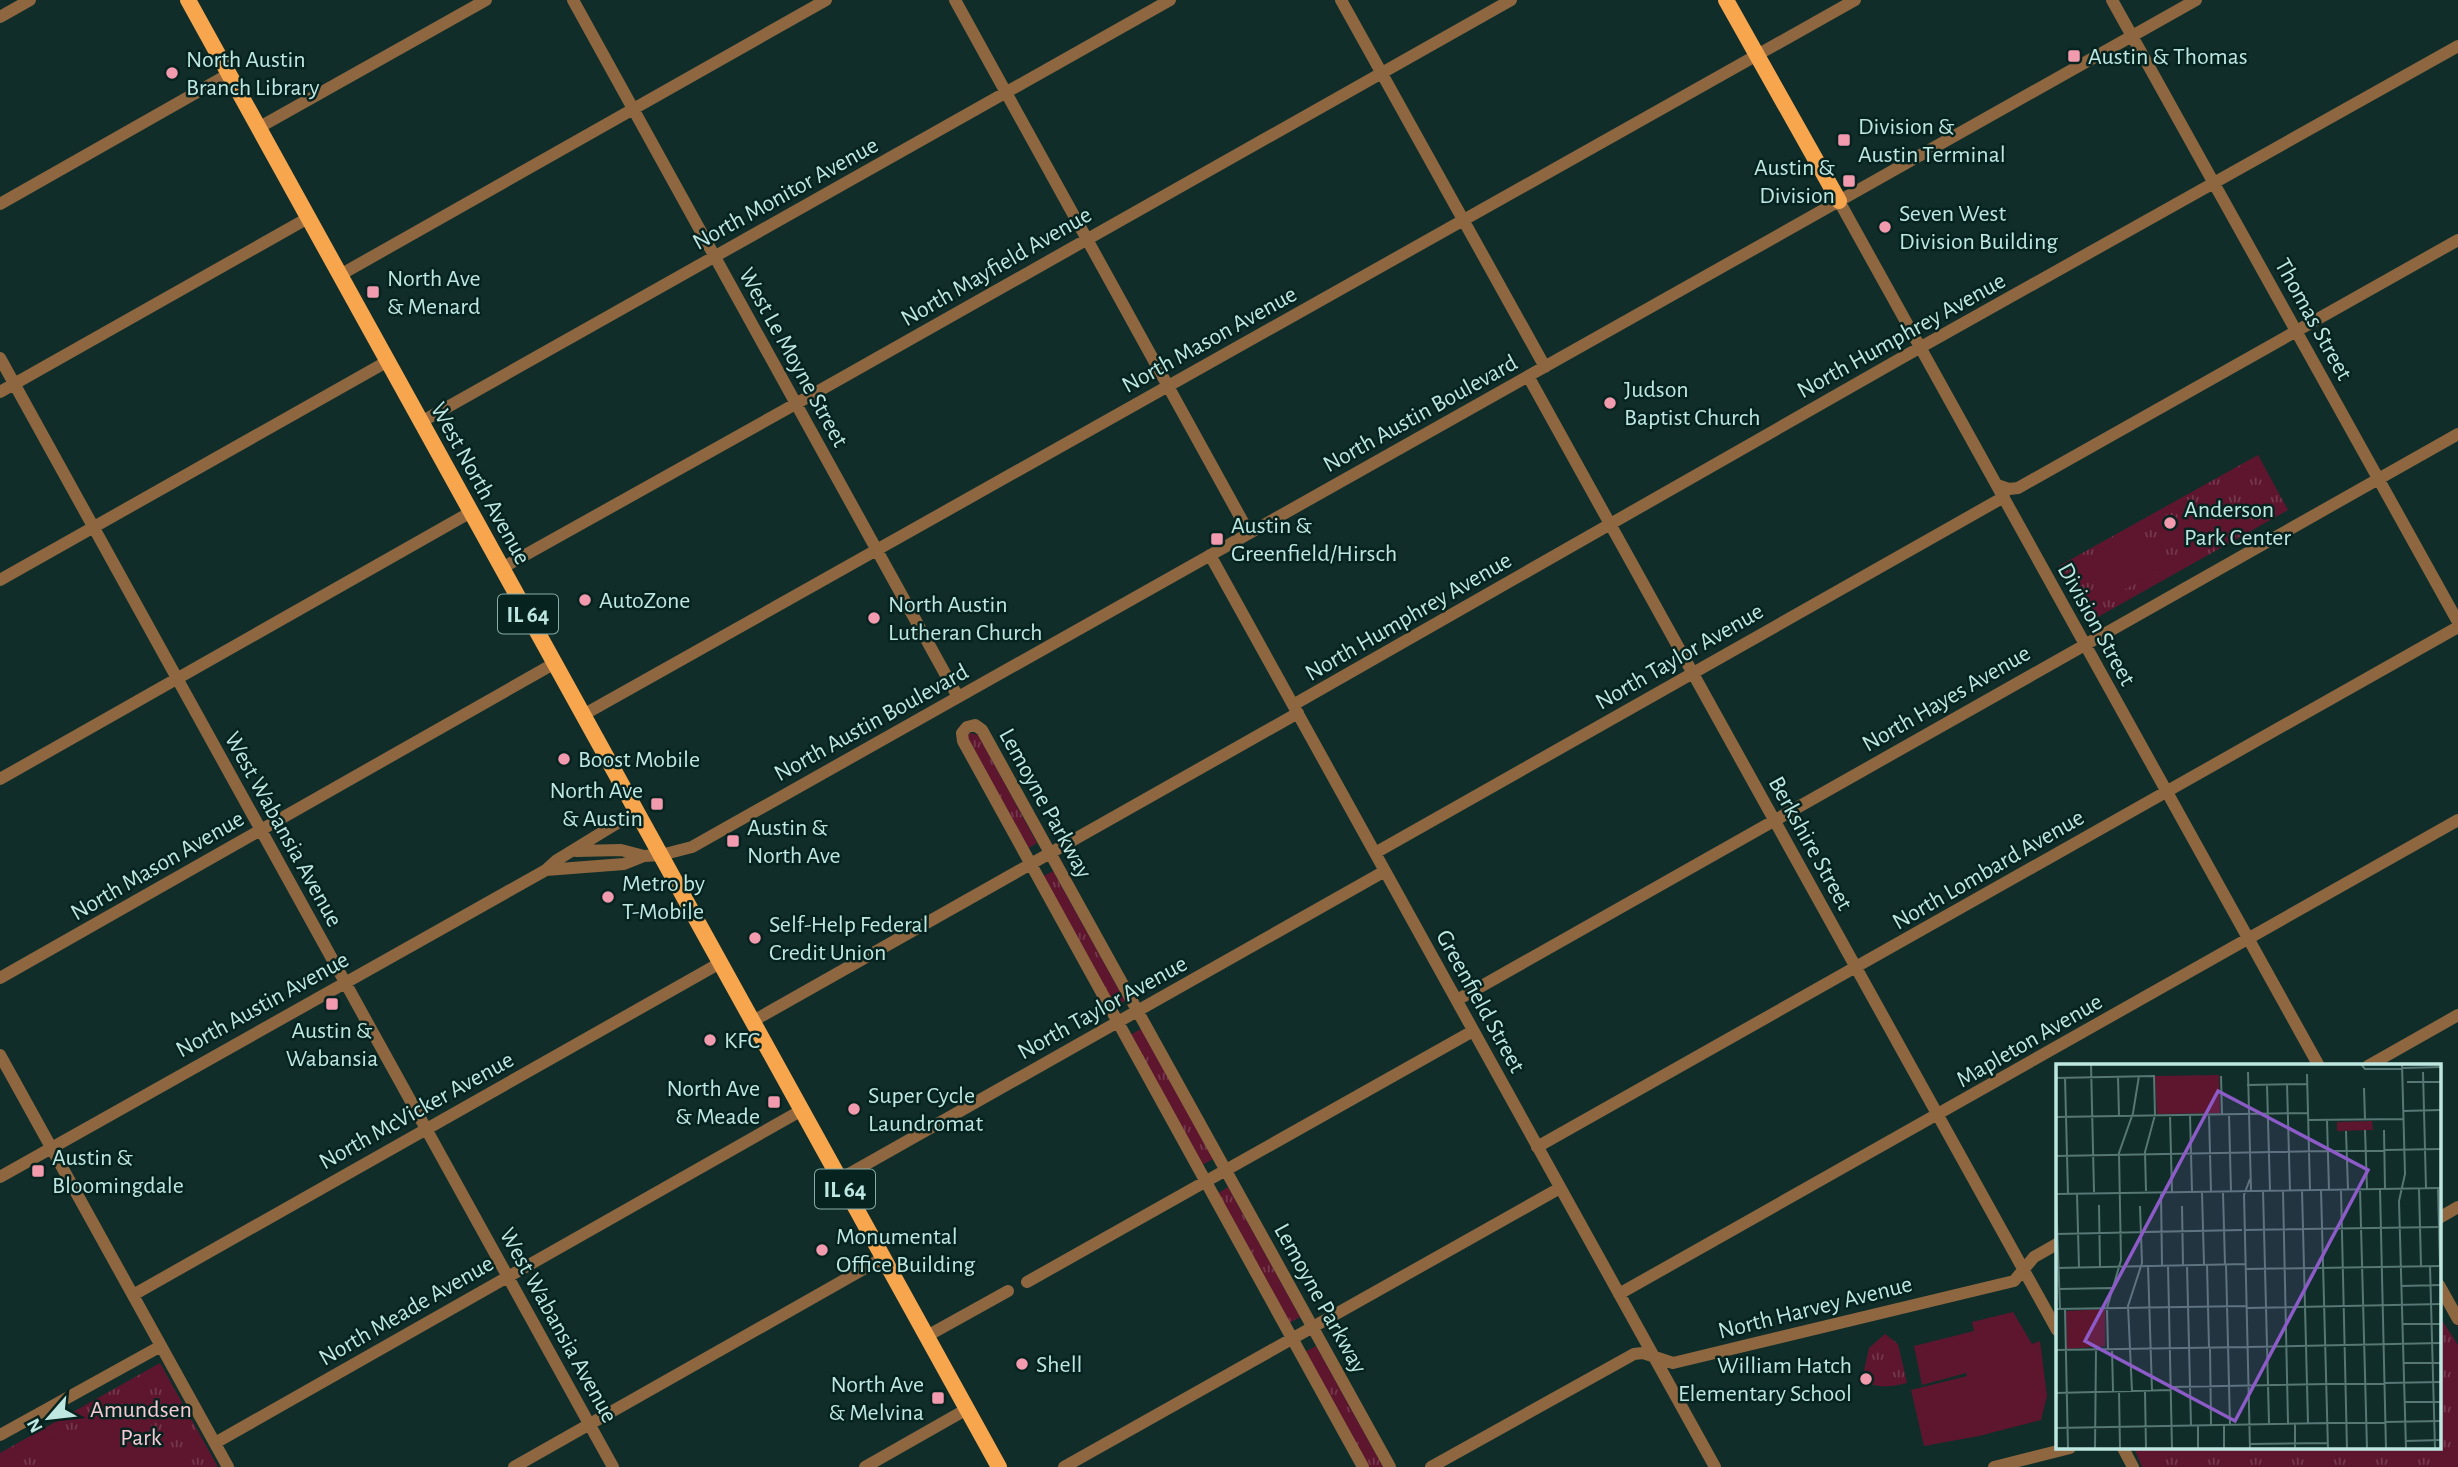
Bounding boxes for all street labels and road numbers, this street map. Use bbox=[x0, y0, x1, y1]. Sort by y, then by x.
street label: North Monitor Avenue bbox=[689, 133, 882, 255]
street label: North Mayfield Avenue bbox=[897, 203, 1096, 331]
street label: Thomas Street bbox=[2270, 255, 2357, 385]
street label: West Le Moyne Street bbox=[734, 264, 852, 451]
street label: North Humphrey Avenue bbox=[1793, 269, 2010, 403]
street label: North Mason Avenue bbox=[1118, 282, 1301, 398]
street label: North Austin Boulevard bbox=[1319, 351, 1522, 477]
street label: West North Avenue bbox=[426, 398, 535, 569]
street label: North Humphrey Avenue bbox=[1301, 548, 1516, 686]
street label: Division Street bbox=[2053, 559, 2140, 690]
road number: IL 64 bbox=[498, 594, 558, 634]
street label: North Taylor Avenue bbox=[1591, 599, 1768, 715]
street label: North Hayes Avenue bbox=[1858, 641, 2035, 757]
street label: North Austin Boulevard bbox=[770, 660, 973, 786]
street label: Lemoyne Parkway bbox=[994, 725, 1096, 882]
street label: West Wabansia Avenue bbox=[220, 728, 347, 931]
street label: Berkshire Street bbox=[1764, 773, 1857, 915]
street label: North Lombard Avenue bbox=[1889, 805, 2088, 935]
street label: North Mason Avenue bbox=[67, 807, 248, 925]
street label: Greenfield Street bbox=[1431, 926, 1529, 1077]
street label: North Austin Avenue bbox=[172, 947, 353, 1062]
street label: North Taylor Avenue bbox=[1014, 951, 1191, 1064]
street label: Mapleton Avenue bbox=[1952, 989, 2107, 1092]
street label: North McVicker Avenue bbox=[315, 1047, 518, 1174]
road number: IL 64 bbox=[815, 1170, 875, 1208]
street label: Lemoyne Parkway bbox=[1269, 1220, 1371, 1377]
street label: West Wabansia Avenue bbox=[495, 1224, 622, 1427]
street label: North Meade Avenue bbox=[315, 1251, 498, 1371]
street label: North Harvey Avenue bbox=[1716, 1272, 1915, 1344]

